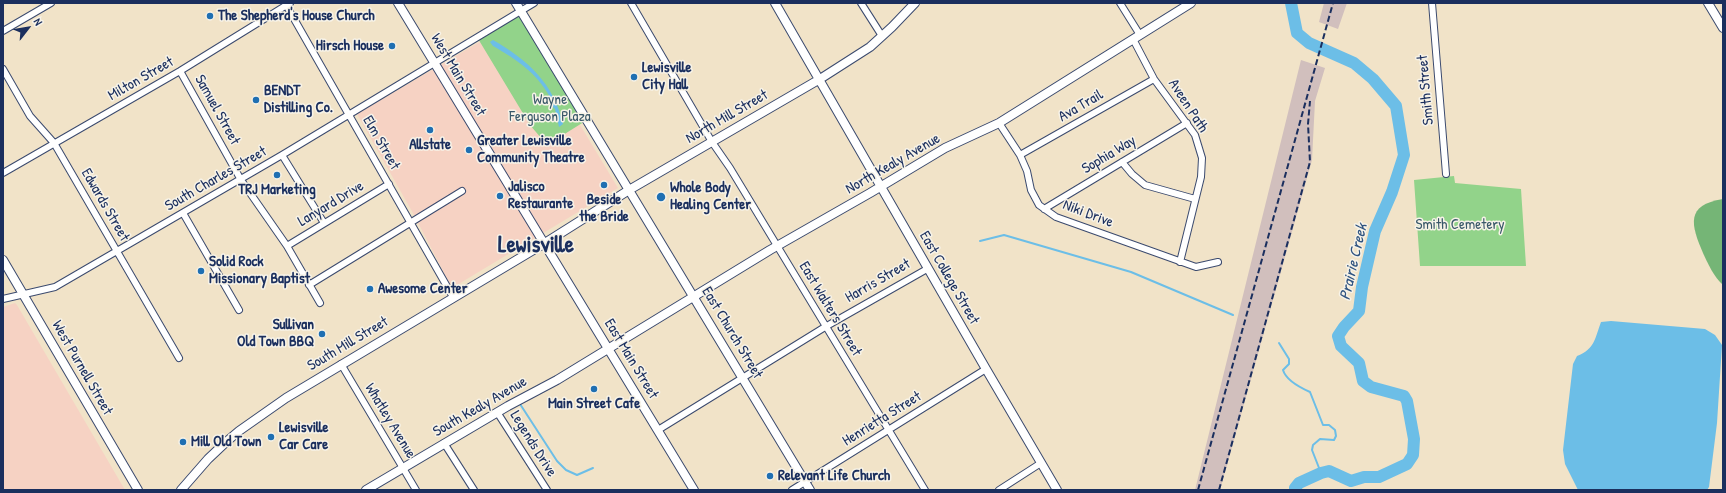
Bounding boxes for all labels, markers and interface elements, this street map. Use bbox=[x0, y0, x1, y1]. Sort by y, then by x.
place label: The Shepherd's House Church bbox=[218, 7, 375, 25]
north arrow bbox=[8, 8, 48, 48]
marker: The Shepherd's House Church bbox=[205, 11, 215, 21]
text: N bbox=[31, 16, 46, 28]
street label: West Main Street bbox=[426, 31, 490, 119]
place label: Hirsch House bbox=[316, 37, 384, 55]
marker: Hirsch House bbox=[387, 41, 397, 51]
street label: Milton Street bbox=[105, 53, 177, 105]
street label: Smith Street bbox=[1414, 54, 1438, 126]
place label: Lewisville City Hall bbox=[642, 59, 691, 94]
street label: Samuel Street bbox=[190, 72, 244, 148]
marker: Lewisville City Hall bbox=[629, 72, 639, 82]
street label: Aveen Path bbox=[1164, 76, 1212, 136]
place label: BENDT Distilling Co. bbox=[264, 82, 333, 117]
street label: North Mill Street bbox=[683, 86, 771, 148]
street label: Ava Trail bbox=[1055, 86, 1107, 126]
park label: Wayne Ferguson Plaza bbox=[509, 91, 591, 126]
marker: BENDT Distilling Co. bbox=[251, 95, 261, 105]
street label: Elm Street bbox=[358, 113, 404, 173]
marker: Allstate bbox=[425, 125, 435, 135]
street label: North Kealy Avenue bbox=[843, 130, 943, 198]
place label: Greater Lewisville Community Theatre bbox=[477, 132, 585, 167]
street label: Sophia Way bbox=[1079, 132, 1139, 178]
place label: Allstate bbox=[409, 136, 451, 154]
street label: South Charles Street bbox=[162, 143, 270, 215]
marker: Greater Lewisville Community Theatre bbox=[464, 145, 474, 155]
street label: Edwards Street bbox=[77, 165, 133, 245]
marker: TRJ Marketing bbox=[272, 170, 282, 180]
street label: Lanyard Drive bbox=[295, 177, 367, 231]
place label: Jalisco Restaurante bbox=[508, 178, 573, 213]
place label: Whole Body Healing Center bbox=[670, 179, 751, 214]
marker: Beside the Bride bbox=[599, 180, 609, 190]
place label: TRJ Marketing bbox=[238, 181, 316, 199]
marker: Jalisco Restaurante bbox=[495, 191, 505, 201]
place label: Beside the Bride bbox=[579, 191, 629, 226]
marker: Whole Body Healing Center bbox=[655, 191, 667, 203]
street label: Niki Drive bbox=[1060, 196, 1116, 232]
park label: Smith Cemetery bbox=[1416, 216, 1504, 234]
water label: Prairie Creek bbox=[1336, 222, 1372, 302]
street label: East College Street bbox=[915, 228, 983, 328]
district label: Lewisville bbox=[498, 232, 574, 260]
place label: Solid Rock Missionary Baptist bbox=[209, 253, 310, 288]
street label: Harris Street bbox=[842, 255, 914, 307]
street label: East Walters Street bbox=[795, 258, 865, 360]
marker: Solid Rock Missionary Baptist bbox=[196, 266, 206, 276]
place label: Awesome Center bbox=[378, 280, 468, 298]
marker: Awesome Center bbox=[365, 284, 375, 294]
street label: East Church Street bbox=[698, 284, 766, 382]
street label: South Mill Street bbox=[304, 313, 392, 375]
place label: Sullivan Old Town BBQ bbox=[237, 316, 314, 351]
street label: East Main Street bbox=[600, 316, 662, 402]
street label: West Purnell Street bbox=[48, 318, 116, 418]
marker: Sullivan Old Town BBQ bbox=[317, 329, 327, 339]
street label: South Kealy Avenue bbox=[430, 373, 530, 441]
street label: Whatley Avenue bbox=[361, 380, 419, 462]
marker: Main Street Cafe bbox=[589, 384, 599, 394]
street label: Henrietta Street bbox=[839, 388, 925, 450]
place label: Main Street Cafe bbox=[548, 395, 640, 413]
street label: Legends Drive bbox=[506, 408, 560, 480]
place label: Lewisville Car Care bbox=[279, 419, 328, 454]
marker: Lewisville Car Care bbox=[266, 432, 276, 442]
place label: Mill Old Town bbox=[191, 433, 262, 451]
marker: Mill Old Town bbox=[178, 437, 188, 447]
place label: Relevant Life Church bbox=[778, 467, 890, 485]
marker: Relevant Life Church bbox=[765, 471, 775, 481]

